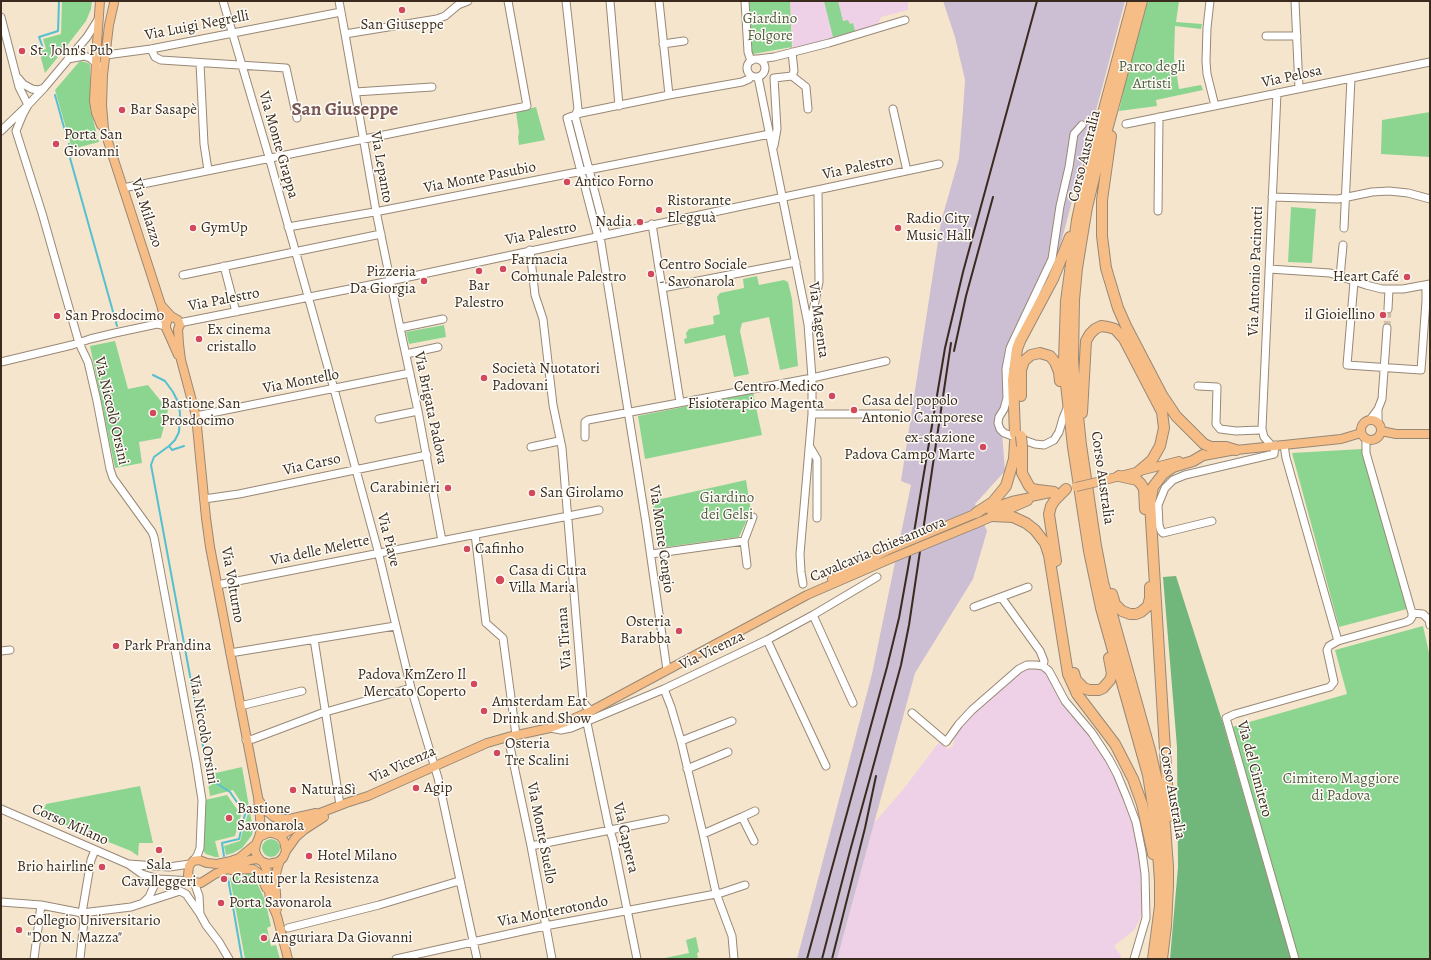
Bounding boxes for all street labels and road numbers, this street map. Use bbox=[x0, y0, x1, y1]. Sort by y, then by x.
street label: Via Luigi Negrelli bbox=[143, 7, 251, 45]
street label: Via Pelosa bbox=[1260, 62, 1324, 92]
street label: Via Monte Grappa bbox=[254, 89, 302, 201]
street label: Corso Australia bbox=[1065, 108, 1105, 204]
street label: Via Lepanto bbox=[366, 130, 396, 204]
street label: Via Palestro bbox=[821, 152, 895, 184]
street label: Via Monte Pasubio bbox=[422, 158, 538, 198]
street label: Via Milazzo bbox=[126, 176, 166, 250]
street label: Via Antonio Pacinotti bbox=[1245, 206, 1267, 336]
street label: Via Palestro bbox=[504, 218, 578, 250]
street label: Via Magenta bbox=[804, 281, 832, 359]
street label: Via Palestro bbox=[187, 284, 261, 316]
street label: Via Brigata Padova bbox=[409, 350, 451, 466]
street label: Via Niccolò Orsini bbox=[90, 355, 132, 467]
street label: Via Montello bbox=[261, 366, 341, 398]
street label: Corso Australia bbox=[1087, 430, 1117, 526]
street label: Via Carso bbox=[282, 450, 342, 480]
street label: Via Monte Cengio bbox=[645, 484, 677, 594]
street label: Via Piave bbox=[373, 511, 403, 569]
street label: Cavalcavia Chiesanuova bbox=[808, 513, 948, 587]
street label: Via delle Melette bbox=[269, 532, 371, 570]
street label: Via Volturno bbox=[217, 546, 247, 624]
street label: Via Tirana bbox=[554, 606, 576, 670]
street label: Via Vicenza bbox=[676, 627, 748, 675]
street label: Via Niccolò Orsini bbox=[185, 674, 221, 786]
street label: Via del Cimitero bbox=[1233, 719, 1275, 819]
street label: Via Vicenza bbox=[367, 742, 439, 788]
street label: Corso Australia bbox=[1155, 745, 1189, 841]
street label: Via Monte Suello bbox=[522, 781, 560, 885]
street label: Corso Milano bbox=[29, 800, 111, 850]
street label: Via Caprera bbox=[608, 801, 642, 875]
street label: Via Monterotondo bbox=[496, 893, 610, 931]

